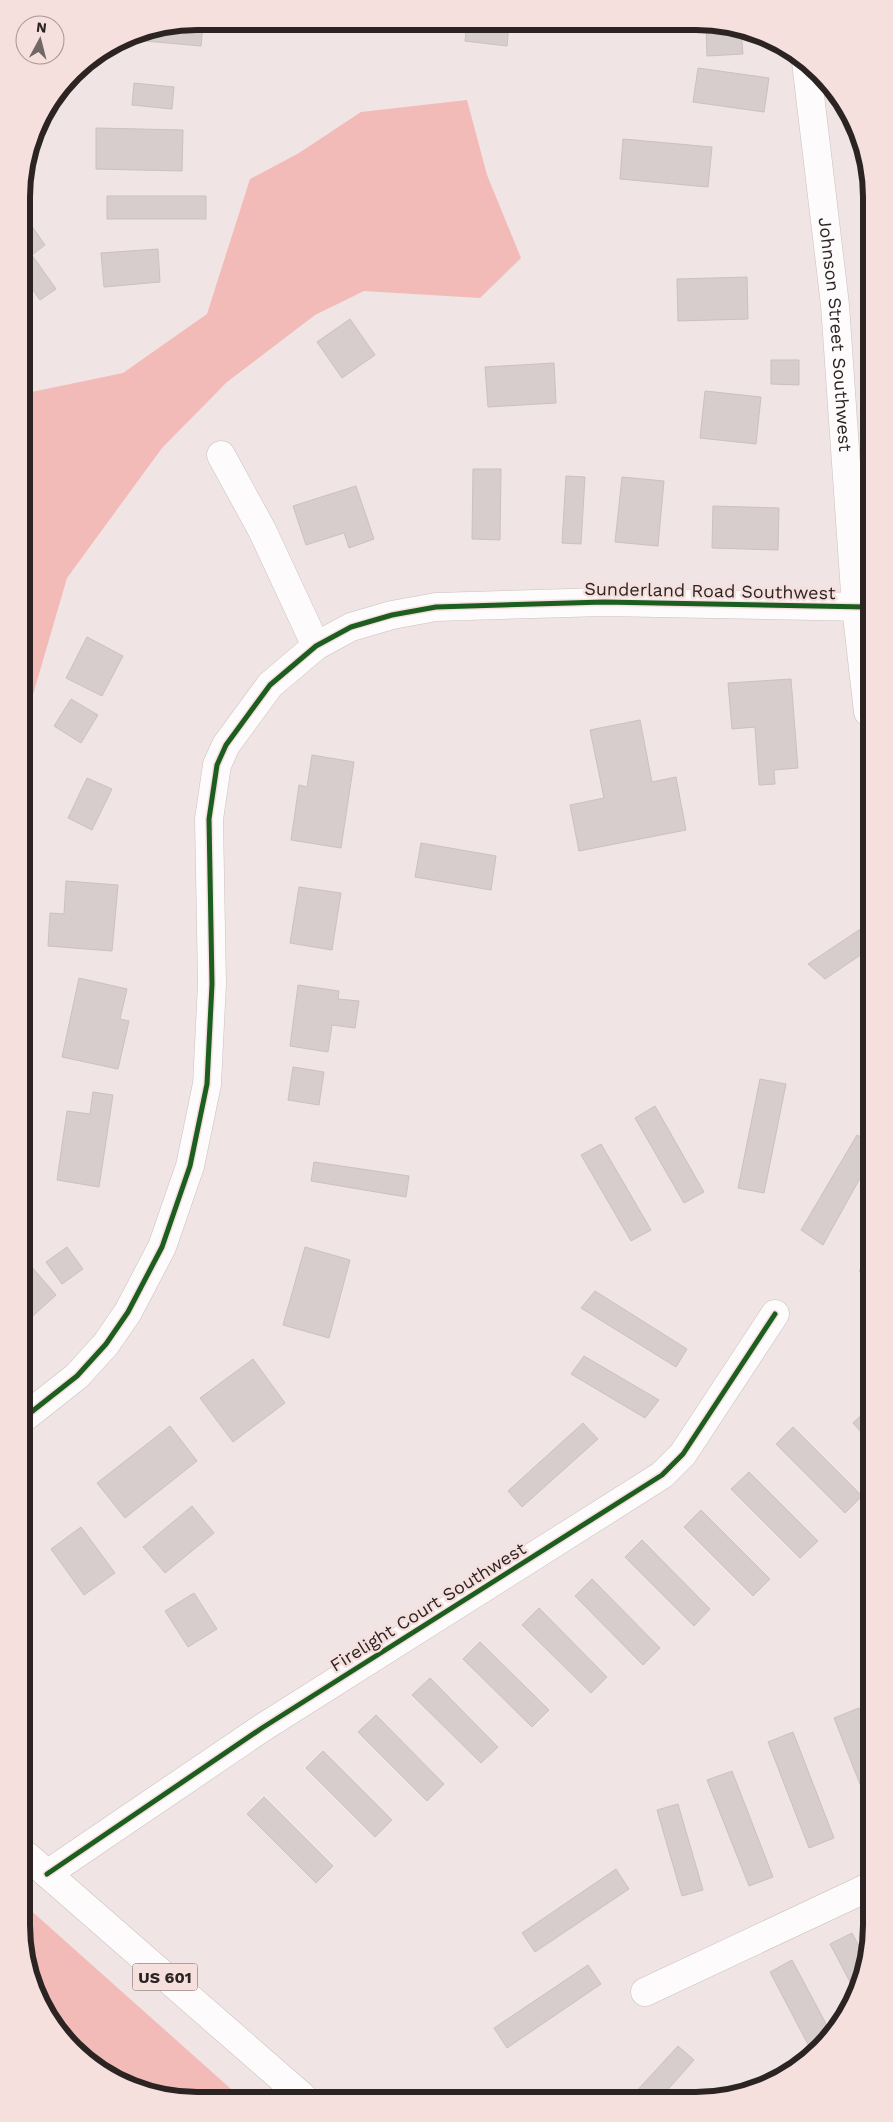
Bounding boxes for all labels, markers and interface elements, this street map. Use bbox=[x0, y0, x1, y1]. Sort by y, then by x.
north arrow bbox=[15, 15, 65, 65]
text: N bbox=[35, 19, 48, 36]
street label: Johnson Street Southwest bbox=[815, 216, 856, 453]
street label: Sunderland Road Southwest bbox=[584, 578, 836, 603]
street label: Firelight Court Southwest bbox=[326, 1537, 530, 1676]
road number: US 601 bbox=[132, 1964, 198, 1990]

